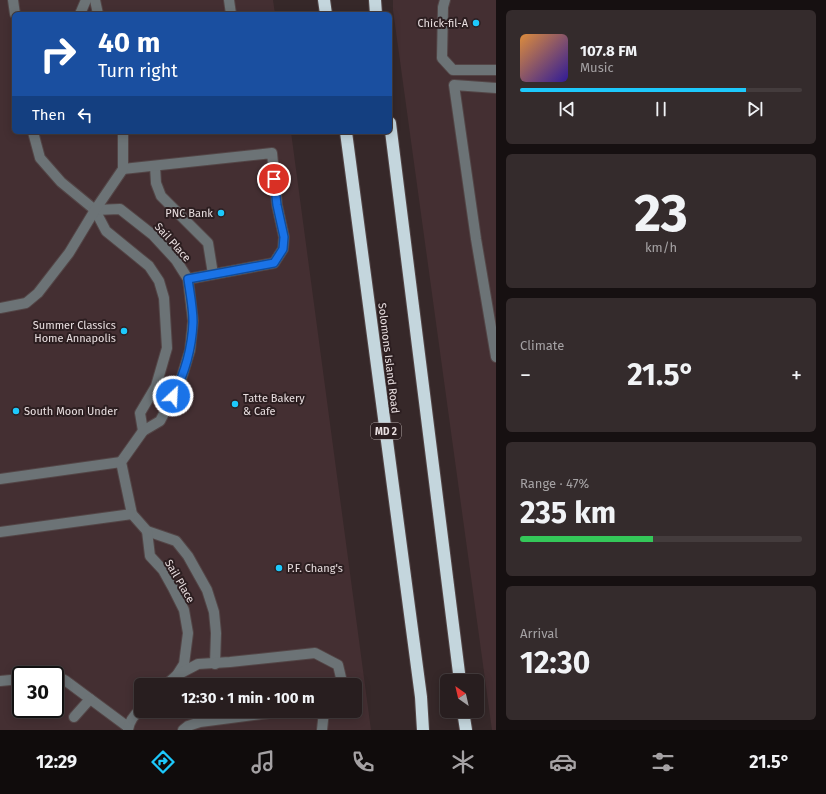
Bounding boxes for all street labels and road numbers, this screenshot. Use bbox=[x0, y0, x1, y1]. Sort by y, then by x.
street label: Sail Place bbox=[152, 220, 193, 264]
street label: Solomons Island Road bbox=[375, 302, 402, 414]
road number: MD 2 bbox=[371, 423, 401, 439]
street label: Sail Place bbox=[162, 557, 197, 605]

